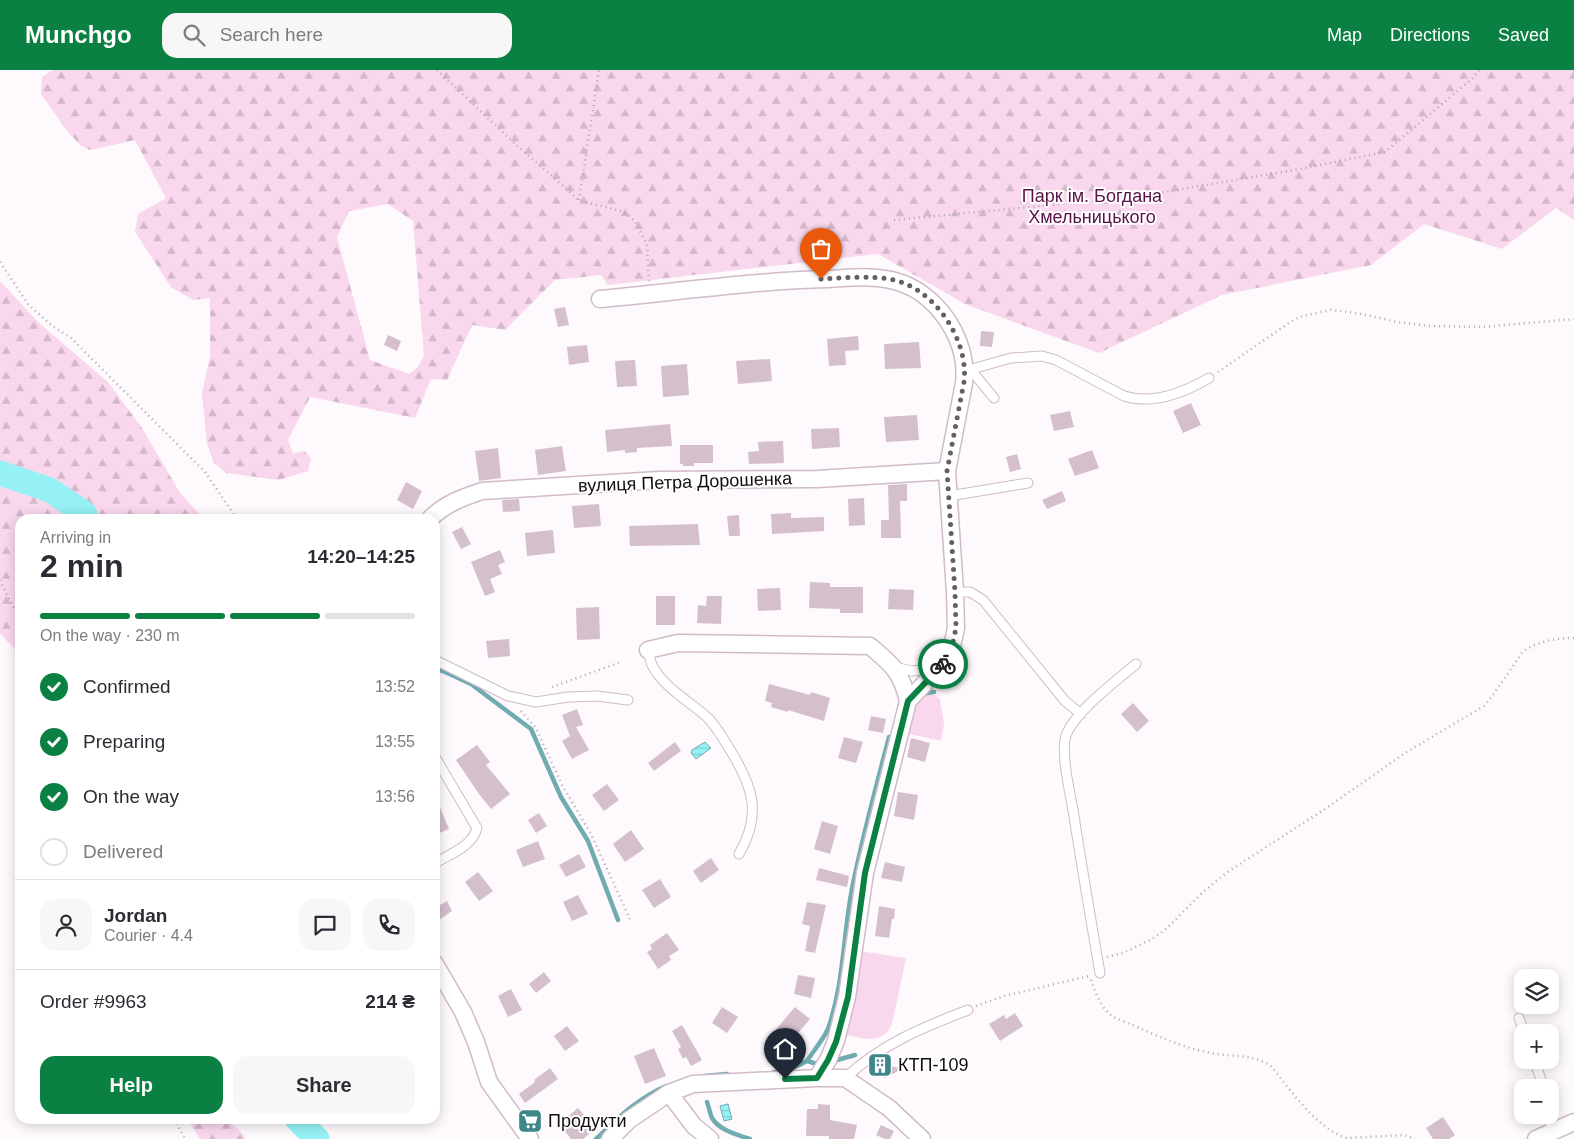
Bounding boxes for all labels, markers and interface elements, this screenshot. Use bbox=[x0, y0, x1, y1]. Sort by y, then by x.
search box bbox=[162, 13, 512, 58]
text: Munchgo bbox=[25, 21, 132, 48]
icon: search bbox=[180, 21, 208, 49]
text: Search here bbox=[220, 24, 323, 45]
text: Map bbox=[1327, 25, 1362, 45]
text: Directions bbox=[1390, 25, 1470, 45]
text: Saved bbox=[1498, 25, 1549, 45]
park label: Парк ім. Богдана Хмельницького bbox=[1022, 186, 1163, 227]
pin bbox=[800, 228, 842, 279]
icon: bag bbox=[807, 235, 835, 263]
street label: вулиця Петра Дорошенка bbox=[578, 468, 793, 496]
text: Arriving in bbox=[40, 529, 111, 546]
text: 14:20–14:25 bbox=[307, 546, 415, 567]
text: 2 min bbox=[40, 548, 124, 584]
text: On the way · 230 m bbox=[40, 627, 180, 644]
courier bbox=[918, 639, 968, 689]
icon: bike bbox=[929, 650, 957, 678]
icon: check bbox=[40, 673, 68, 701]
text: Confirmed bbox=[83, 676, 171, 697]
text: 13:52 bbox=[375, 678, 415, 695]
icon: check bbox=[40, 728, 68, 756]
text: Preparing bbox=[83, 731, 165, 752]
text: 13:55 bbox=[375, 733, 415, 750]
icon: check bbox=[40, 783, 68, 811]
text: On the way bbox=[83, 786, 179, 807]
text: 13:56 bbox=[375, 788, 415, 805]
text: Delivered bbox=[83, 841, 163, 862]
button: person bbox=[40, 899, 92, 951]
button: chat bbox=[299, 899, 351, 951]
button: phone bbox=[363, 899, 415, 951]
text: Jordan bbox=[104, 905, 167, 926]
text: Courier · 4.4 bbox=[104, 927, 193, 944]
map controls bbox=[1514, 969, 1559, 1124]
button: layers bbox=[1514, 969, 1559, 1014]
text: Order #9963 bbox=[40, 991, 147, 1012]
text: 214 ₴ bbox=[365, 991, 415, 1012]
button: + bbox=[1514, 1024, 1559, 1069]
pin bbox=[764, 1028, 806, 1079]
icon: home bbox=[771, 1035, 799, 1063]
building icon: КТП-109 bbox=[867, 1052, 893, 1078]
place label: КТП-109 bbox=[898, 1055, 968, 1075]
button: Help bbox=[40, 1056, 223, 1114]
button: Share bbox=[233, 1056, 415, 1114]
button: − bbox=[1514, 1079, 1559, 1124]
supermarket icon: Продукти bbox=[517, 1108, 543, 1134]
place label: Продукти bbox=[548, 1111, 626, 1131]

